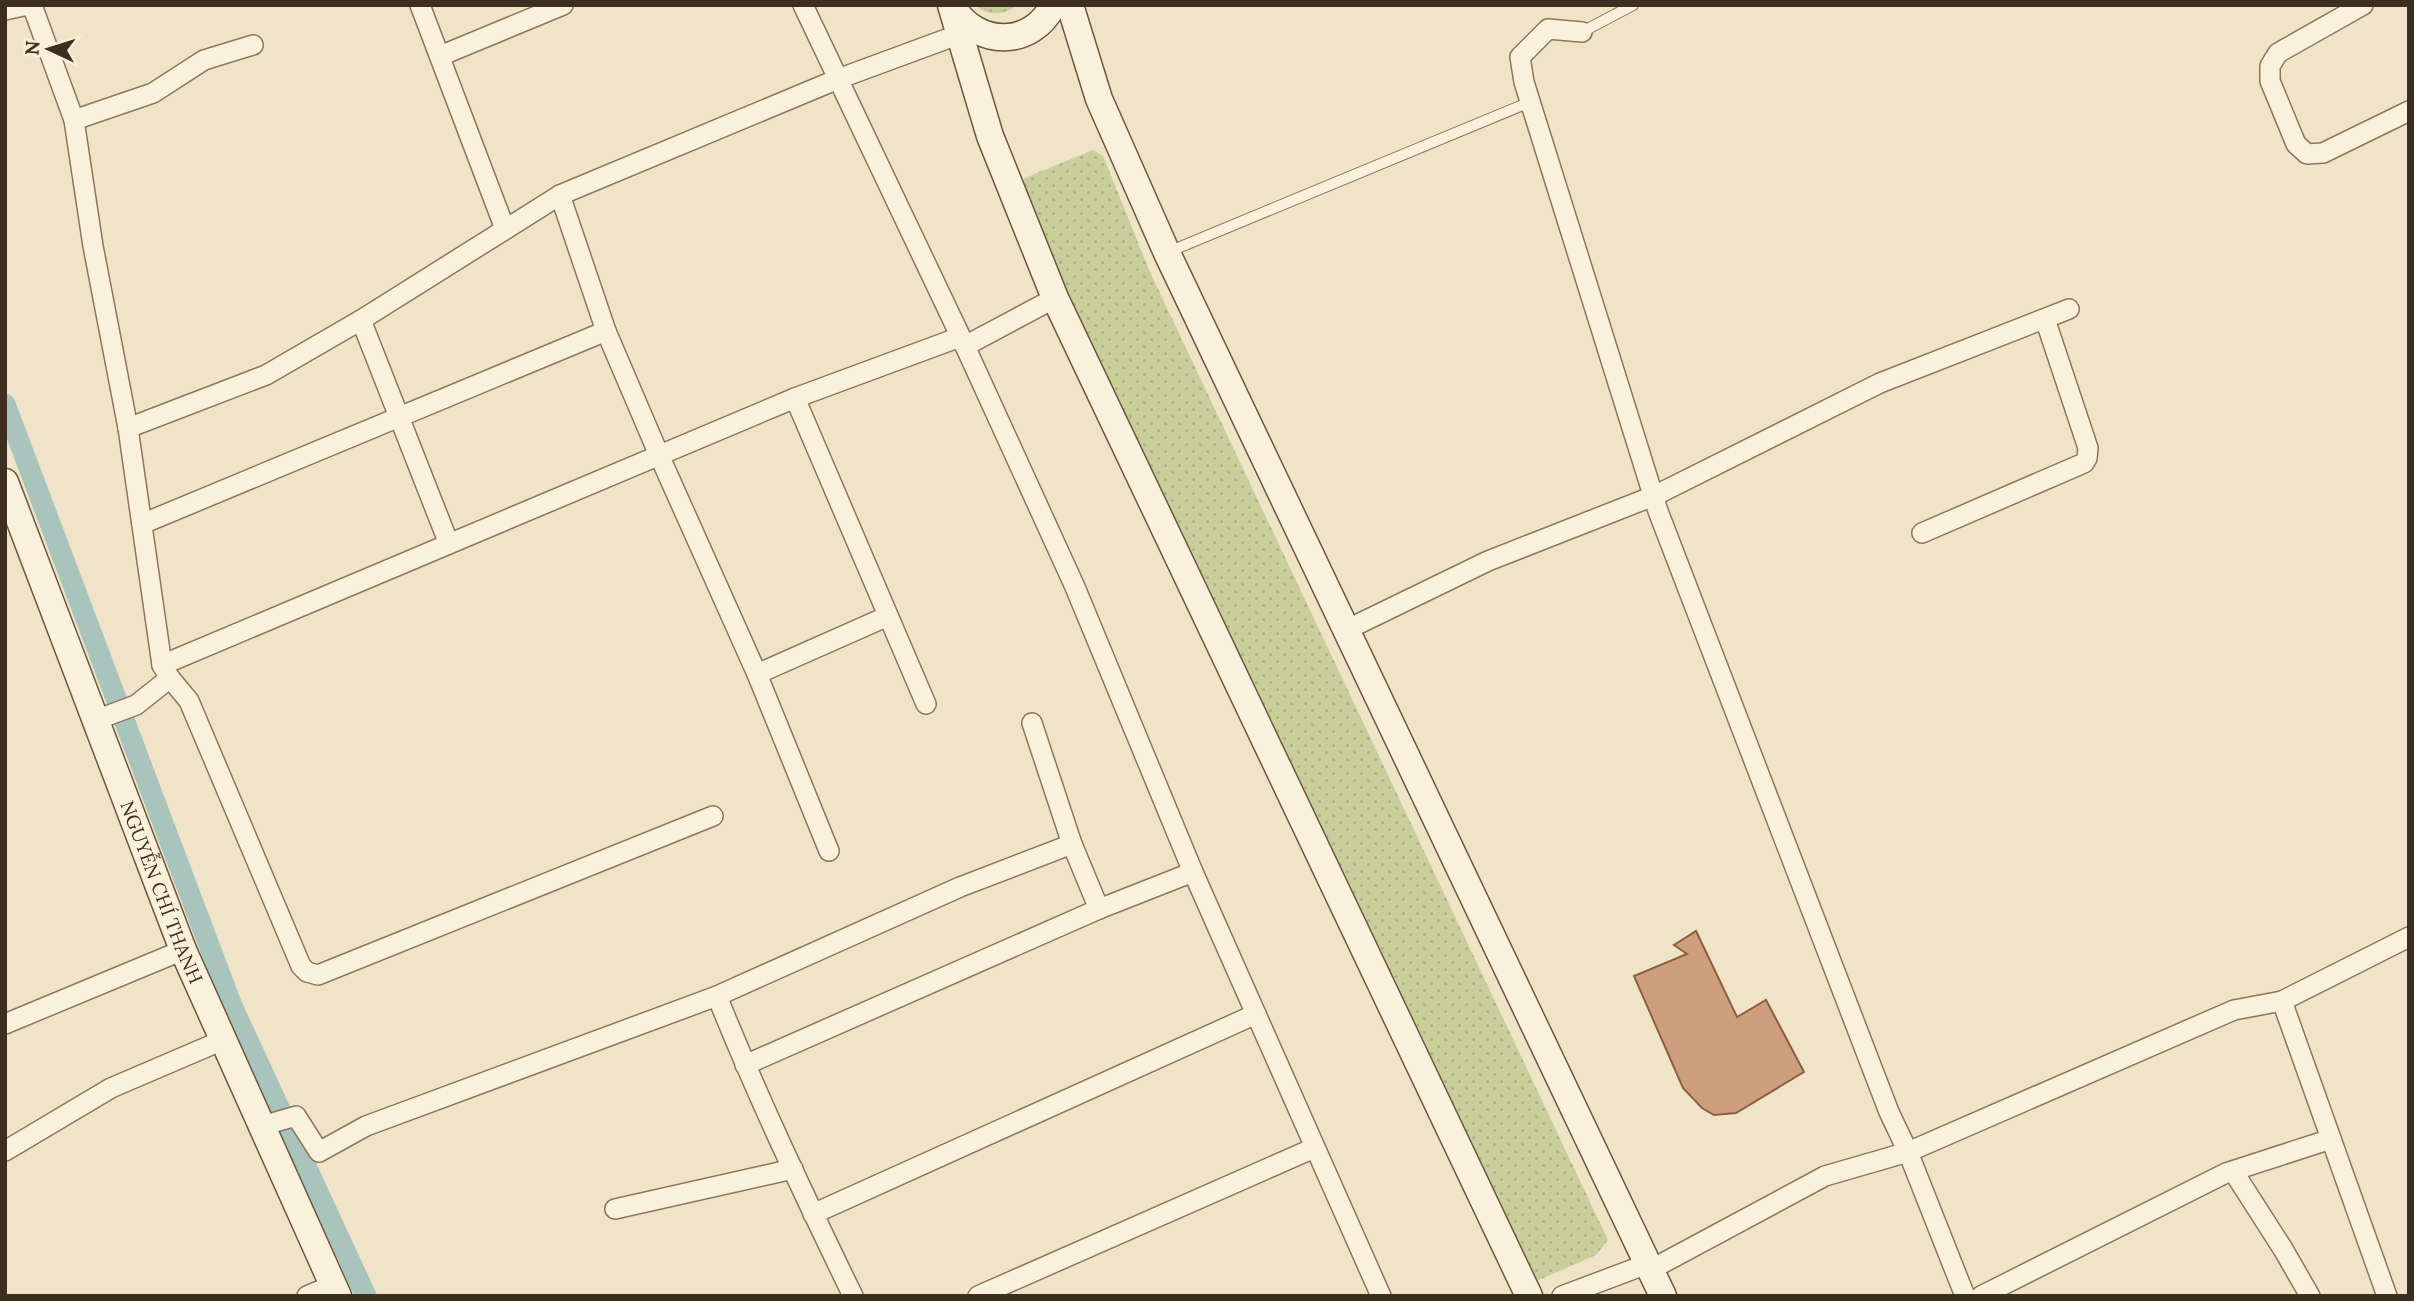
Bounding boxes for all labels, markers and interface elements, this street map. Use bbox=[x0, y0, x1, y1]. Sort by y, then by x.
north arrow bbox=[14, 14, 84, 84]
text: N bbox=[20, 39, 45, 56]
street label: NGUYỄN CHÍ THANH bbox=[115, 797, 208, 987]

